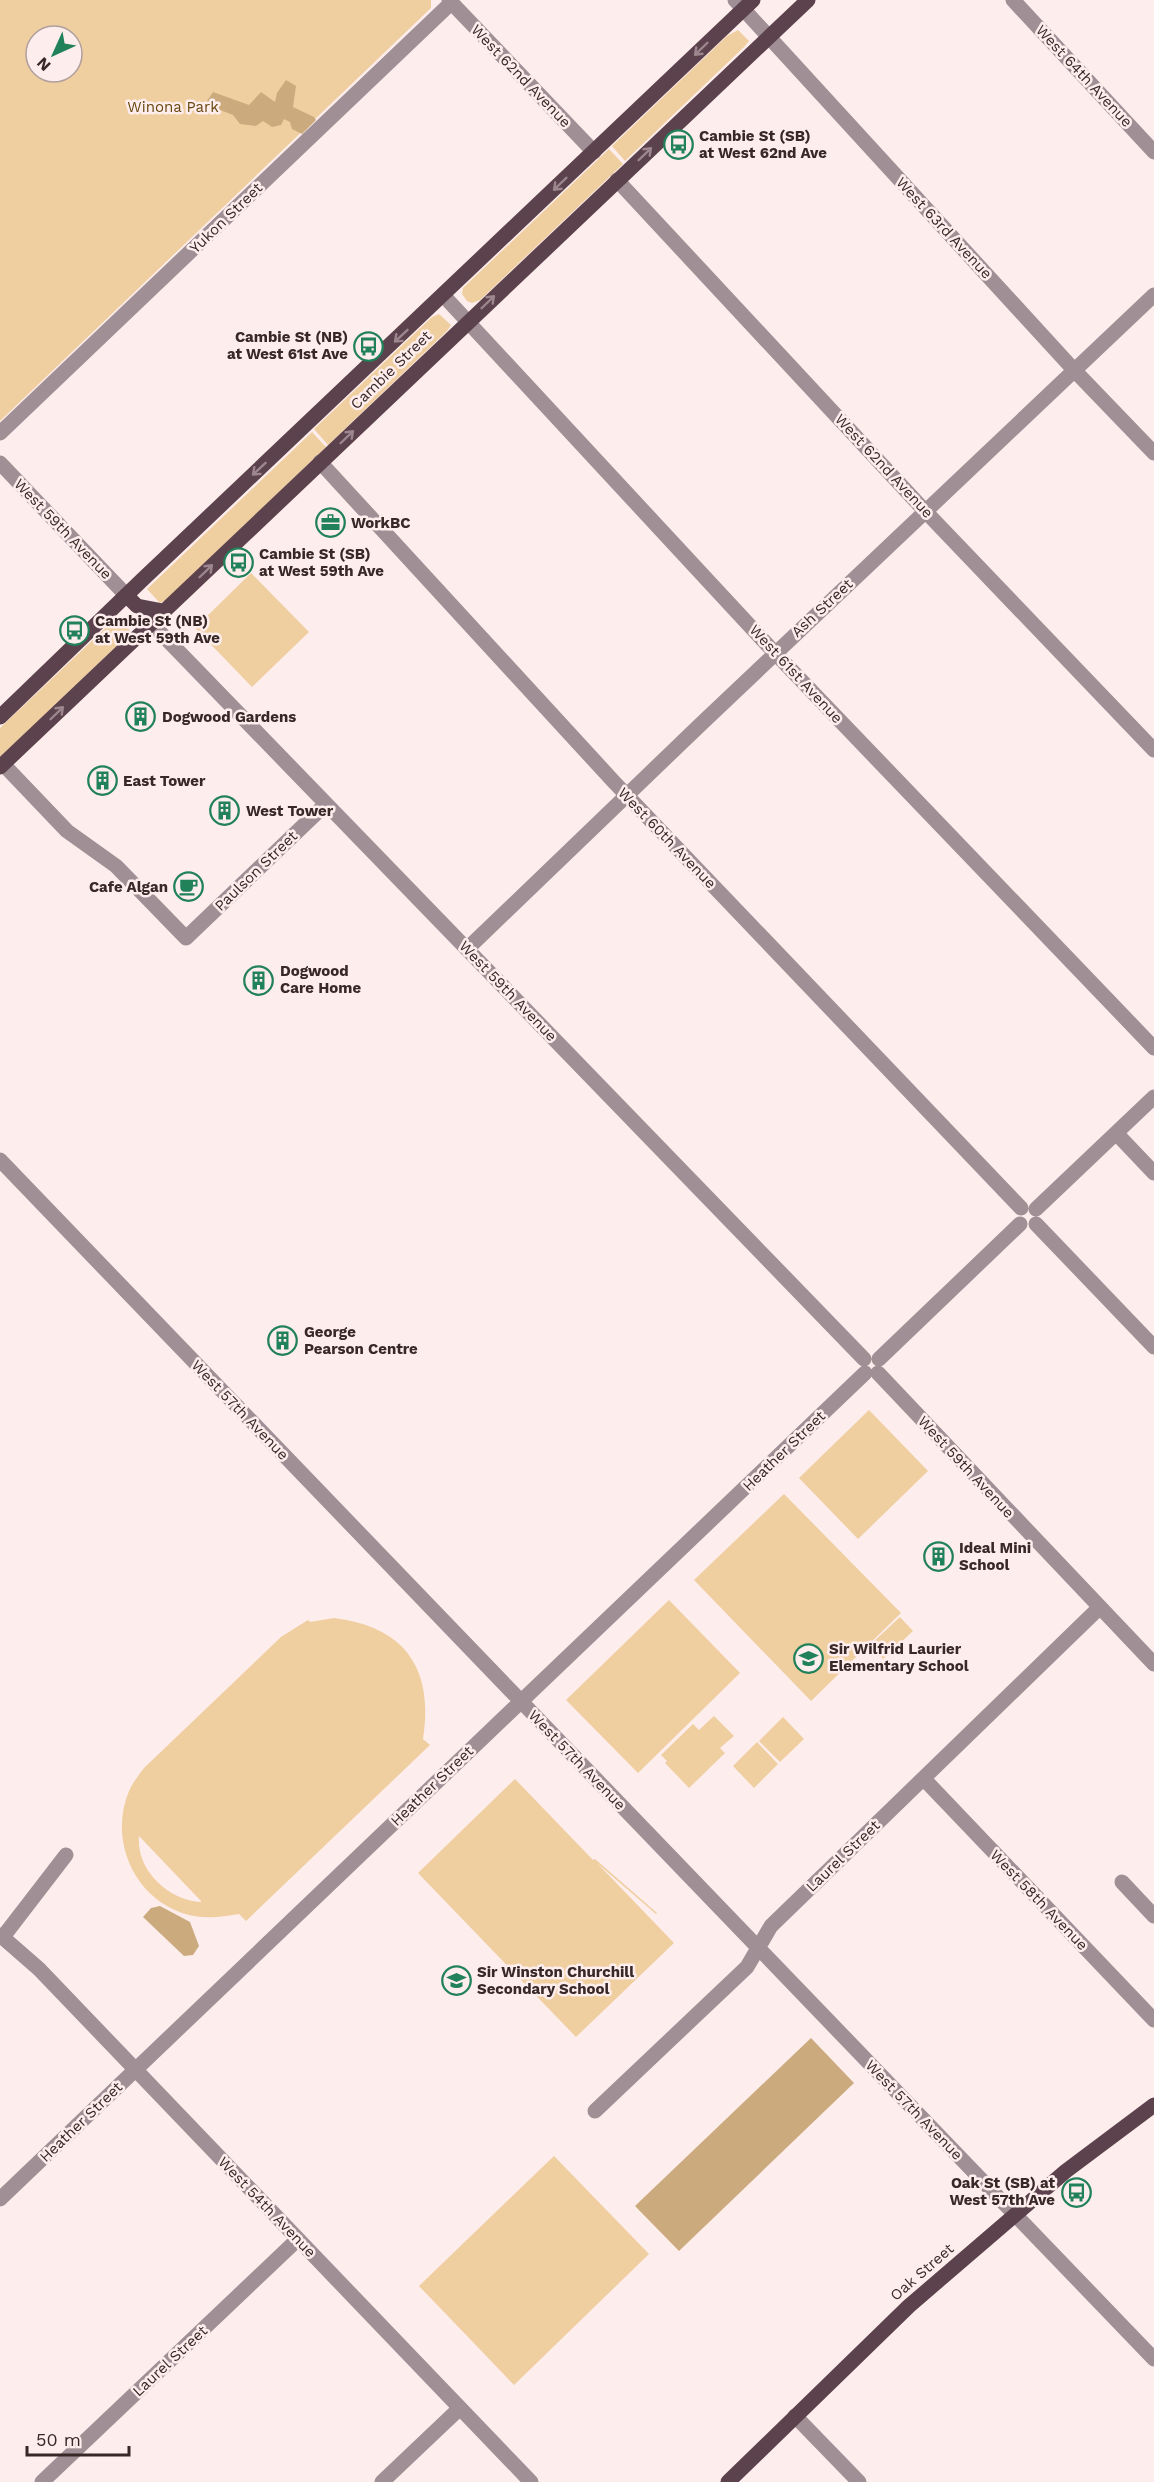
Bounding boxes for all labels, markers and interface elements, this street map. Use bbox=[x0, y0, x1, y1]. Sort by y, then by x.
street label: West 62nd Avenue bbox=[467, 21, 575, 131]
street label: West 64th Avenue bbox=[1032, 21, 1136, 131]
north arrow bbox=[24, 24, 84, 84]
one-way arrow bbox=[693, 42, 708, 57]
text: N bbox=[33, 53, 55, 75]
park label: Winona Park bbox=[127, 98, 219, 116]
place label: Cambie St (SB) at West 62nd Ave bbox=[699, 127, 827, 162]
bus stop icon: Cambie St (SB) at West 62nd Ave bbox=[662, 129, 694, 161]
one-way arrow bbox=[637, 147, 652, 161]
street label: West 63rd Avenue bbox=[892, 173, 996, 283]
one-way arrow bbox=[553, 177, 568, 192]
street label: Yukon Street bbox=[186, 178, 267, 257]
one-way arrow bbox=[481, 295, 496, 310]
street label: Cambie Street bbox=[347, 326, 436, 413]
place label: Cambie St (NB) at West 61st Ave bbox=[227, 328, 348, 363]
one-way arrow bbox=[394, 328, 409, 342]
bus stop icon: Cambie St (NB) at West 61st Ave bbox=[353, 330, 385, 362]
street label: West 62nd Avenue bbox=[831, 410, 937, 522]
one-way arrow bbox=[340, 429, 355, 444]
one-way arrow bbox=[252, 462, 267, 476]
street label: West 59th Avenue bbox=[10, 475, 116, 583]
office icon: WorkBC bbox=[314, 507, 346, 539]
place label: WorkBC bbox=[351, 514, 410, 532]
place label: Cambie St (SB) at West 59th Ave bbox=[259, 545, 384, 580]
bus stop icon: Cambie St (SB) at West 59th Ave bbox=[222, 547, 254, 579]
one-way arrow bbox=[198, 564, 213, 578]
street label: Ash Street bbox=[788, 575, 857, 641]
place label: Cambie St (NB) at West 59th Ave bbox=[95, 612, 220, 647]
bus stop icon: Cambie St (NB) at West 59th Ave bbox=[58, 614, 90, 646]
street label: West 61st Avenue bbox=[746, 621, 846, 727]
building icon: Dogwood Gardens bbox=[125, 701, 157, 733]
one-way arrow bbox=[49, 706, 64, 720]
place label: Dogwood Gardens bbox=[162, 708, 296, 726]
building icon: East Tower bbox=[86, 765, 118, 797]
place label: East Tower bbox=[123, 772, 206, 790]
street label: West 60th Avenue bbox=[614, 784, 720, 892]
building icon: West Tower bbox=[209, 795, 241, 827]
place label: West Tower bbox=[246, 802, 334, 820]
street label: Paulson Street bbox=[211, 827, 302, 915]
cafe icon: Cafe Algan bbox=[173, 871, 205, 903]
place label: Cafe Algan bbox=[89, 878, 168, 896]
street label: West 59th Avenue bbox=[455, 937, 561, 1045]
place label: Dogwood Care Home bbox=[280, 962, 361, 997]
building icon: Dogwood Care Home bbox=[243, 964, 275, 996]
place label: George Pearson Centre bbox=[304, 1323, 418, 1358]
building icon: George Pearson Centre bbox=[267, 1325, 299, 1357]
street label: West 57th Avenue bbox=[188, 1356, 292, 1464]
street label: Heather Street bbox=[739, 1407, 830, 1495]
street label: West 59th Avenue bbox=[914, 1412, 1018, 1522]
place label: Ideal Mini School bbox=[959, 1539, 1031, 1574]
building icon: Ideal Mini School bbox=[922, 1541, 954, 1573]
place label: Sir Wilfrid Laurier Elementary School bbox=[829, 1640, 969, 1675]
school or university icon: Sir Wilfrid Laurier Elementary School bbox=[792, 1642, 824, 1674]
street label: West 57th Avenue bbox=[525, 1706, 629, 1814]
street label: Heather Street bbox=[387, 1742, 478, 1830]
street label: Laurel Street bbox=[802, 1816, 884, 1896]
street label: West 58th Avenue bbox=[986, 1846, 1092, 1954]
place label: Sir Winston Churchill Secondary School bbox=[477, 1963, 634, 1998]
school or university icon: Sir Winston Churchill Secondary School bbox=[440, 1965, 472, 1997]
street label: West 57th Avenue bbox=[862, 2056, 966, 2164]
street label: Heather Street bbox=[36, 2078, 127, 2166]
street label: West 54th Avenue bbox=[214, 2153, 320, 2261]
place label: Oak St (SB) at West 57th Ave bbox=[950, 2174, 1055, 2209]
bus stop icon: Oak St (SB) at West 57th Ave bbox=[1060, 2176, 1092, 2208]
street label: Oak Street bbox=[887, 2239, 958, 2304]
street label: Laurel Street bbox=[129, 2321, 212, 2400]
scale bar bbox=[27, 2419, 129, 2457]
text: 50 m bbox=[36, 2429, 81, 2450]

